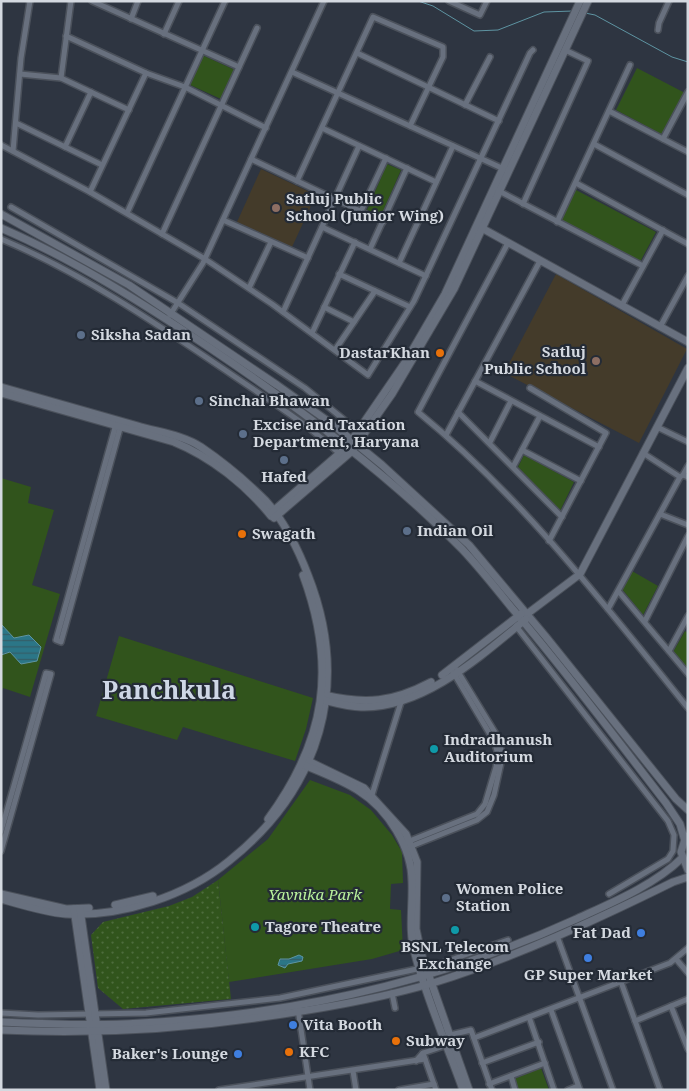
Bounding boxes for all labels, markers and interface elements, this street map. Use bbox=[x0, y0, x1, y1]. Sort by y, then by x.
place label: Satluj Public School (Junior Wing) bbox=[286, 188, 444, 225]
marker: Satluj Public School (Junior Wing) bbox=[270, 202, 282, 214]
place label: Siksha Sadan bbox=[91, 324, 191, 344]
marker: Siksha Sadan bbox=[75, 329, 87, 341]
place label: Satluj Public School bbox=[484, 341, 587, 378]
place label: DastarKhan bbox=[339, 342, 430, 362]
marker: DastarKhan bbox=[434, 347, 446, 359]
marker: Satluj Public School bbox=[590, 355, 602, 367]
place label: Sinchai Bhawan bbox=[209, 390, 330, 410]
marker: Sinchai Bhawan bbox=[193, 395, 205, 407]
place label: Excise and Taxation Department, Haryana bbox=[253, 414, 419, 451]
marker: Excise and Taxation Department, Haryana bbox=[237, 428, 249, 440]
marker: Hafed bbox=[278, 454, 290, 466]
place label: Hafed bbox=[261, 466, 307, 486]
place label: Indian Oil bbox=[417, 520, 494, 540]
place label: Swagath bbox=[252, 523, 316, 543]
marker: Indian Oil bbox=[401, 525, 413, 537]
marker: Swagath bbox=[236, 528, 248, 540]
district label: Panchkula bbox=[102, 672, 236, 706]
place label: Indradhanush Auditorium bbox=[444, 729, 552, 766]
marker: Indradhanush Auditorium bbox=[428, 743, 440, 755]
place label: Women Police Station bbox=[456, 878, 563, 915]
park label: Yavnika Park bbox=[268, 884, 362, 904]
marker: Women Police Station bbox=[440, 892, 452, 904]
place label: Tagore Theatre bbox=[265, 916, 381, 936]
marker: Tagore Theatre bbox=[249, 921, 261, 933]
place label: Fat Dad bbox=[573, 922, 631, 942]
marker: BSNL Telecom Exchange bbox=[449, 924, 461, 936]
marker: Fat Dad bbox=[635, 927, 647, 939]
place label: BSNL Telecom Exchange bbox=[401, 936, 509, 973]
marker: GP Super Market bbox=[582, 952, 594, 964]
place label: GP Super Market bbox=[524, 964, 652, 984]
place label: Vita Booth bbox=[303, 1014, 382, 1034]
marker: Vita Booth bbox=[287, 1019, 299, 1031]
place label: Subway bbox=[406, 1030, 465, 1050]
marker: Subway bbox=[390, 1035, 402, 1047]
place label: KFC bbox=[299, 1041, 329, 1061]
place label: Baker's Lounge bbox=[112, 1043, 228, 1063]
marker: KFC bbox=[283, 1046, 295, 1058]
marker: Baker's Lounge bbox=[232, 1048, 244, 1060]

